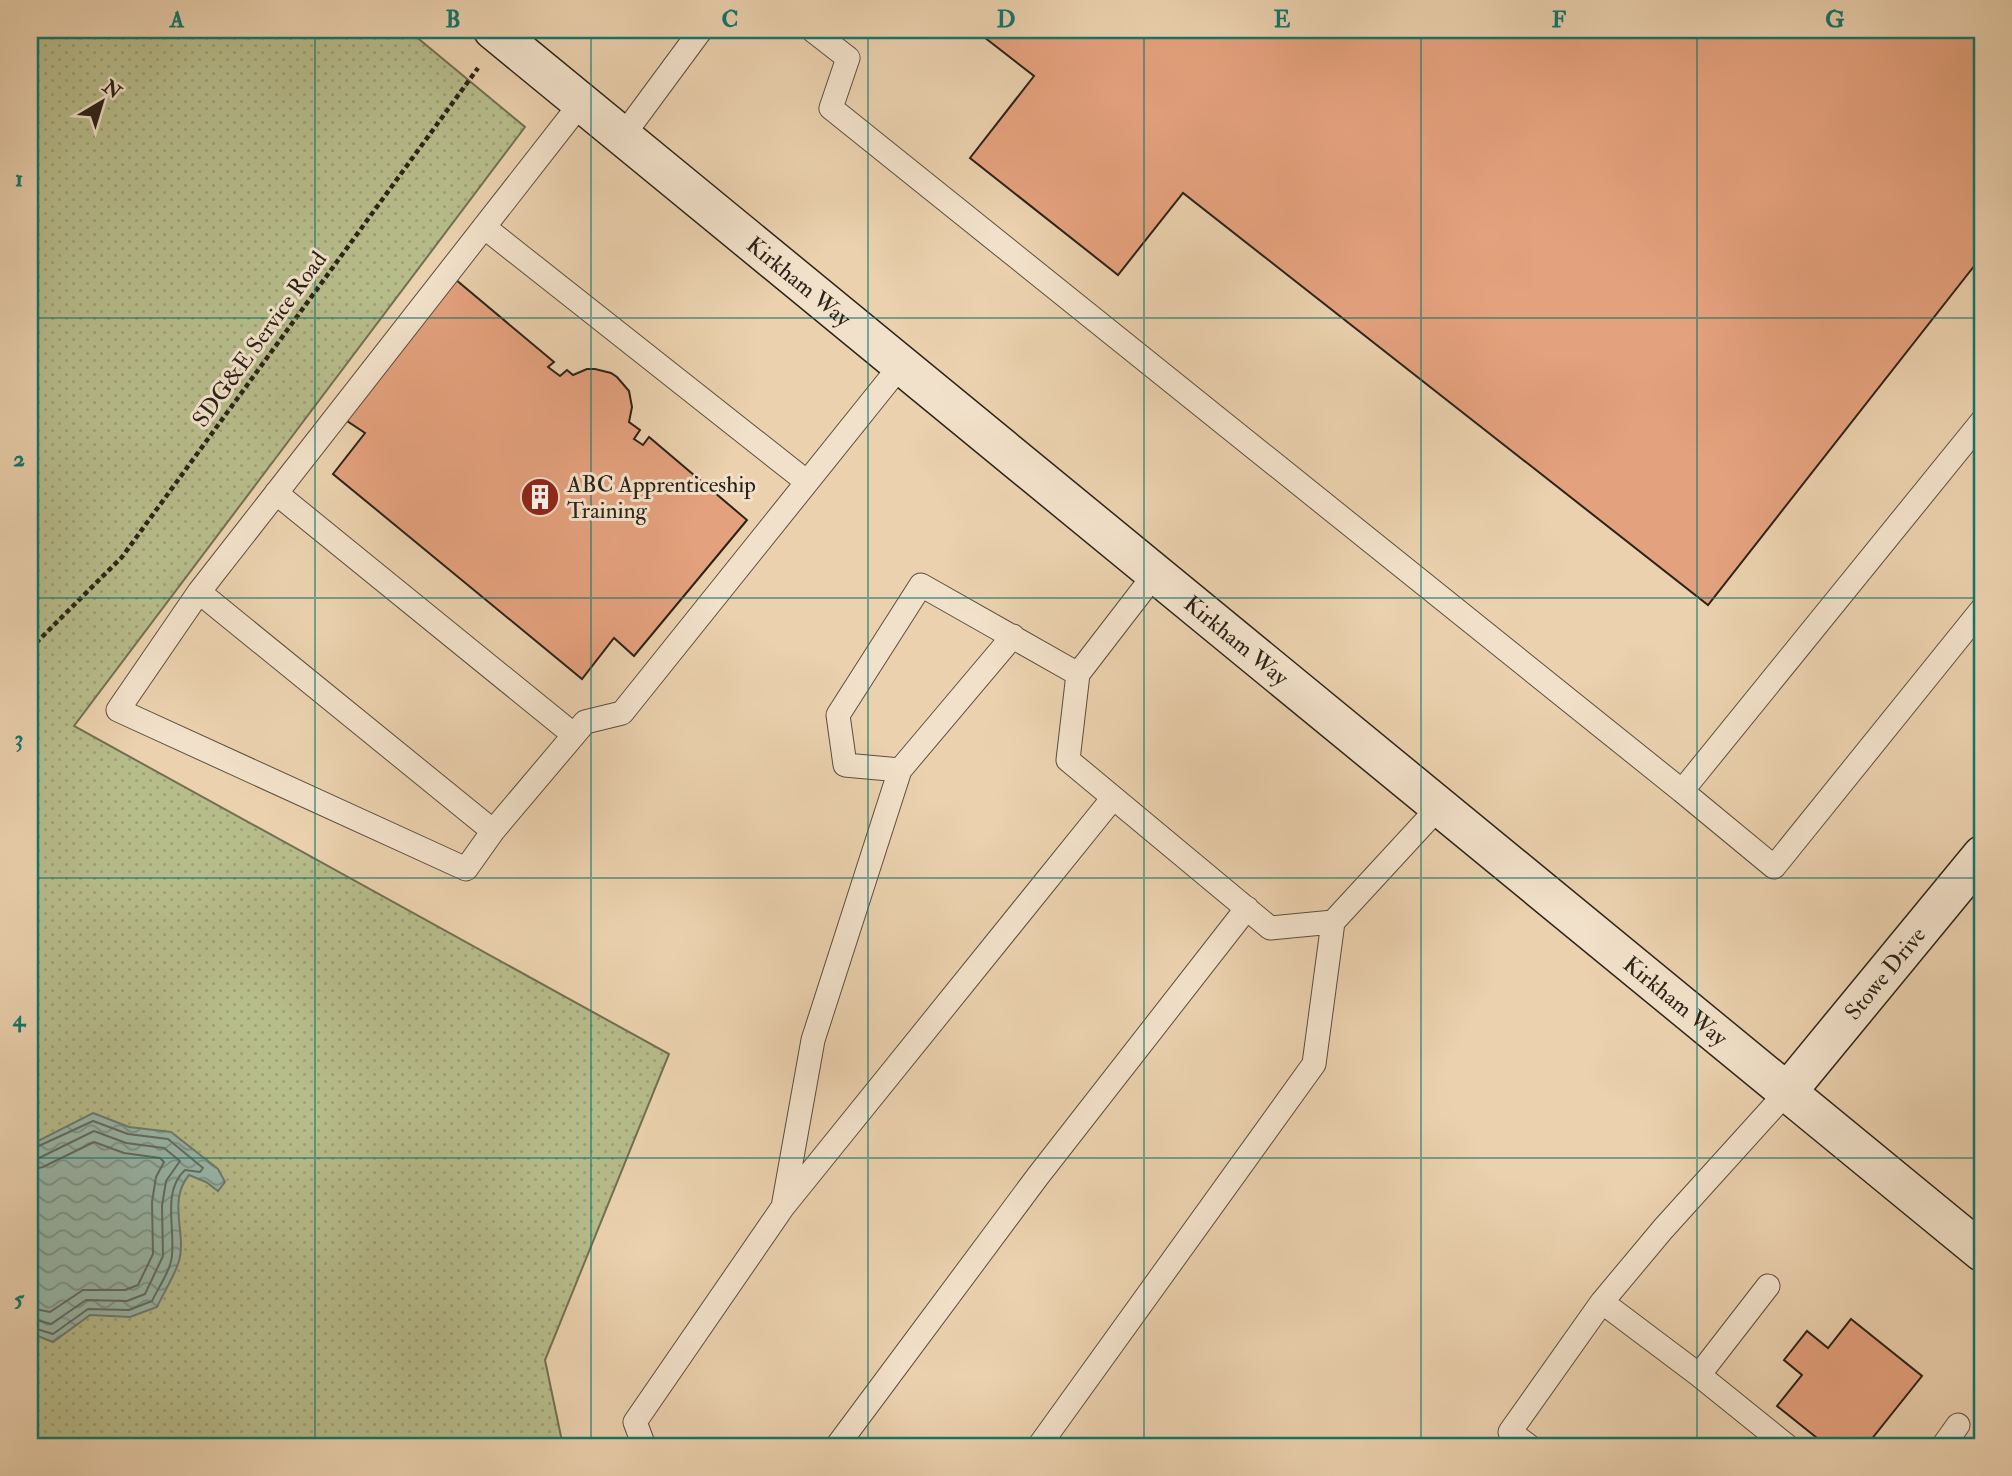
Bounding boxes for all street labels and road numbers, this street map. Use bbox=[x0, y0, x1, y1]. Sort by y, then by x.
street label: Kirkham Way bbox=[741, 230, 858, 334]
street label: SDG&E Service Road bbox=[186, 246, 333, 433]
street label: Kirkham Way bbox=[1178, 589, 1295, 693]
street label: Stowe Drive bbox=[1838, 921, 1932, 1026]
street label: Kirkham Way bbox=[1617, 950, 1734, 1053]

